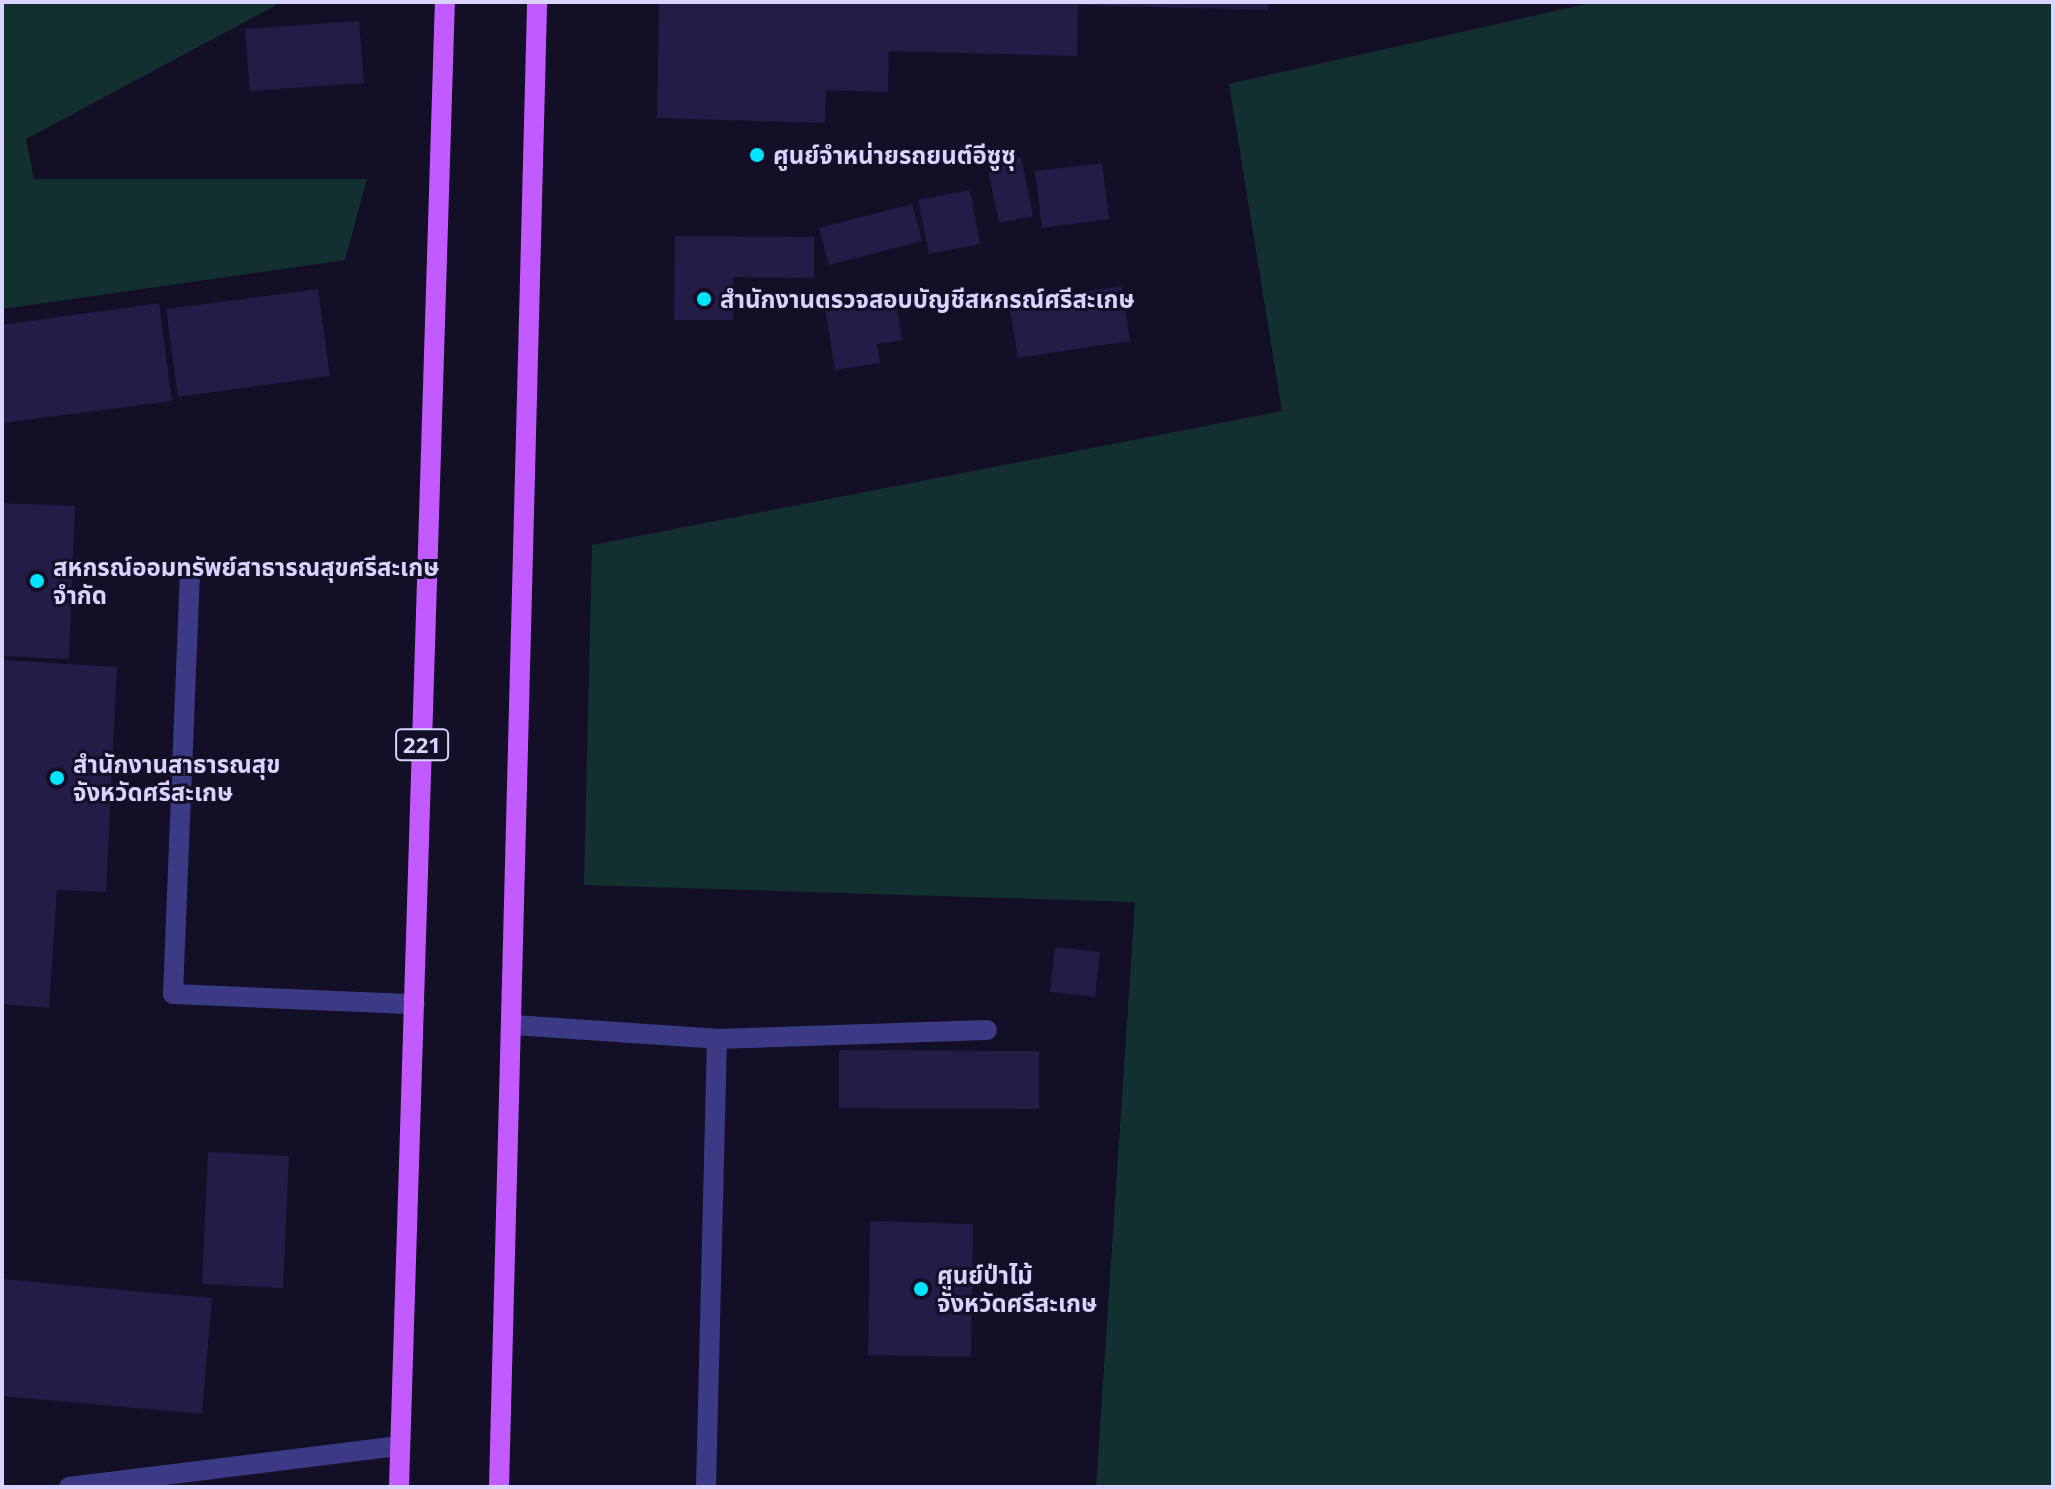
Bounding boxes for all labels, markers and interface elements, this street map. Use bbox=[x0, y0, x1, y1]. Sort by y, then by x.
place label: ศูนย์จำหน่ายรถยนต์อีซูซุ bbox=[773, 141, 1016, 169]
marker: ศูนย์จำหน่ายรถยนต์อีซูซุ bbox=[748, 146, 766, 164]
place label: สำนักงานตรวจสอบบัญชีสหกรณ์ศรีสะเกษ bbox=[720, 285, 1135, 313]
marker: สำนักงานตรวจสอบบัญชีสหกรณ์ศรีสะเกษ bbox=[695, 290, 713, 308]
place label: สหกรณ์ออมทรัพย์สาธารณสุขศรีสะเกษ จำกัด bbox=[53, 553, 439, 609]
marker: สหกรณ์ออมทรัพย์สาธารณสุขศรีสะเกษ จำกัด bbox=[28, 572, 46, 590]
road number: 221 bbox=[394, 727, 450, 763]
place label: สำนักงานสาธารณสุข จังหวัดศรีสะเกษ bbox=[73, 750, 280, 806]
marker: สำนักงานสาธารณสุข จังหวัดศรีสะเกษ bbox=[48, 769, 66, 787]
place label: ศูนย์ป่าไม้ จังหวัดศรีสะเกษ bbox=[937, 1261, 1097, 1317]
marker: ศูนย์ป่าไม้ จังหวัดศรีสะเกษ bbox=[912, 1280, 930, 1298]

